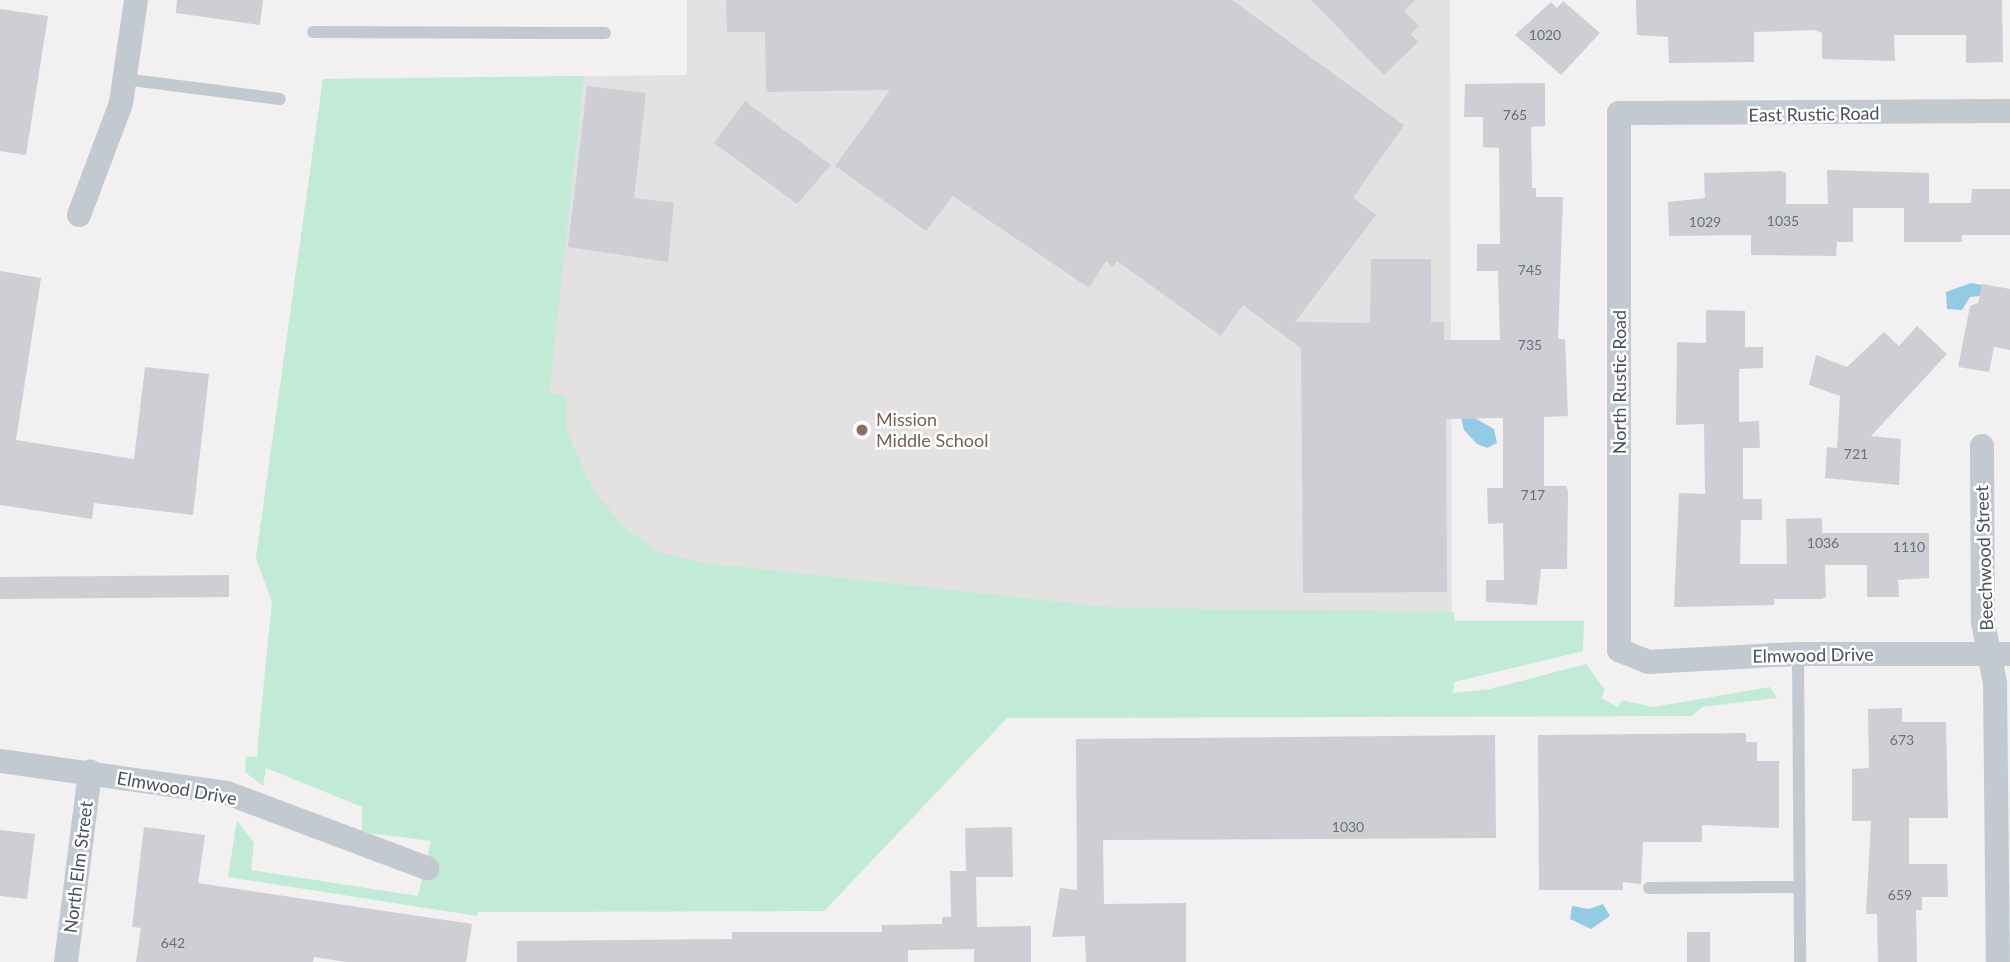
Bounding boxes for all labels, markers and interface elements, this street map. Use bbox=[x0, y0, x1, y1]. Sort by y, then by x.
house number: 1020 bbox=[1529, 27, 1561, 43]
street label: East Rustic Road bbox=[1748, 102, 1880, 126]
house number: 765 bbox=[1503, 107, 1527, 123]
house number: 1035 bbox=[1767, 213, 1799, 229]
house number: 1029 bbox=[1689, 214, 1721, 230]
house number: 745 bbox=[1518, 262, 1542, 278]
street label: North Rustic Road bbox=[1608, 310, 1630, 454]
house number: 735 bbox=[1518, 337, 1542, 353]
place label: Mission Middle School bbox=[876, 409, 988, 452]
marker: Mission Middle School bbox=[854, 422, 870, 438]
house number: 721 bbox=[1844, 446, 1868, 462]
street label: Beechwood Street bbox=[1971, 485, 1997, 631]
house number: 717 bbox=[1521, 487, 1545, 503]
house number: 1036 bbox=[1807, 535, 1839, 551]
house number: 1110 bbox=[1893, 539, 1925, 555]
street label: Elmwood Drive bbox=[1752, 643, 1874, 667]
house number: 673 bbox=[1890, 732, 1914, 748]
street label: Elmwood Drive bbox=[115, 767, 239, 809]
street label: North Elm Street bbox=[59, 800, 97, 934]
house number: 1030 bbox=[1332, 819, 1364, 835]
house number: 659 bbox=[1888, 887, 1912, 903]
house number: 642 bbox=[161, 935, 185, 951]

